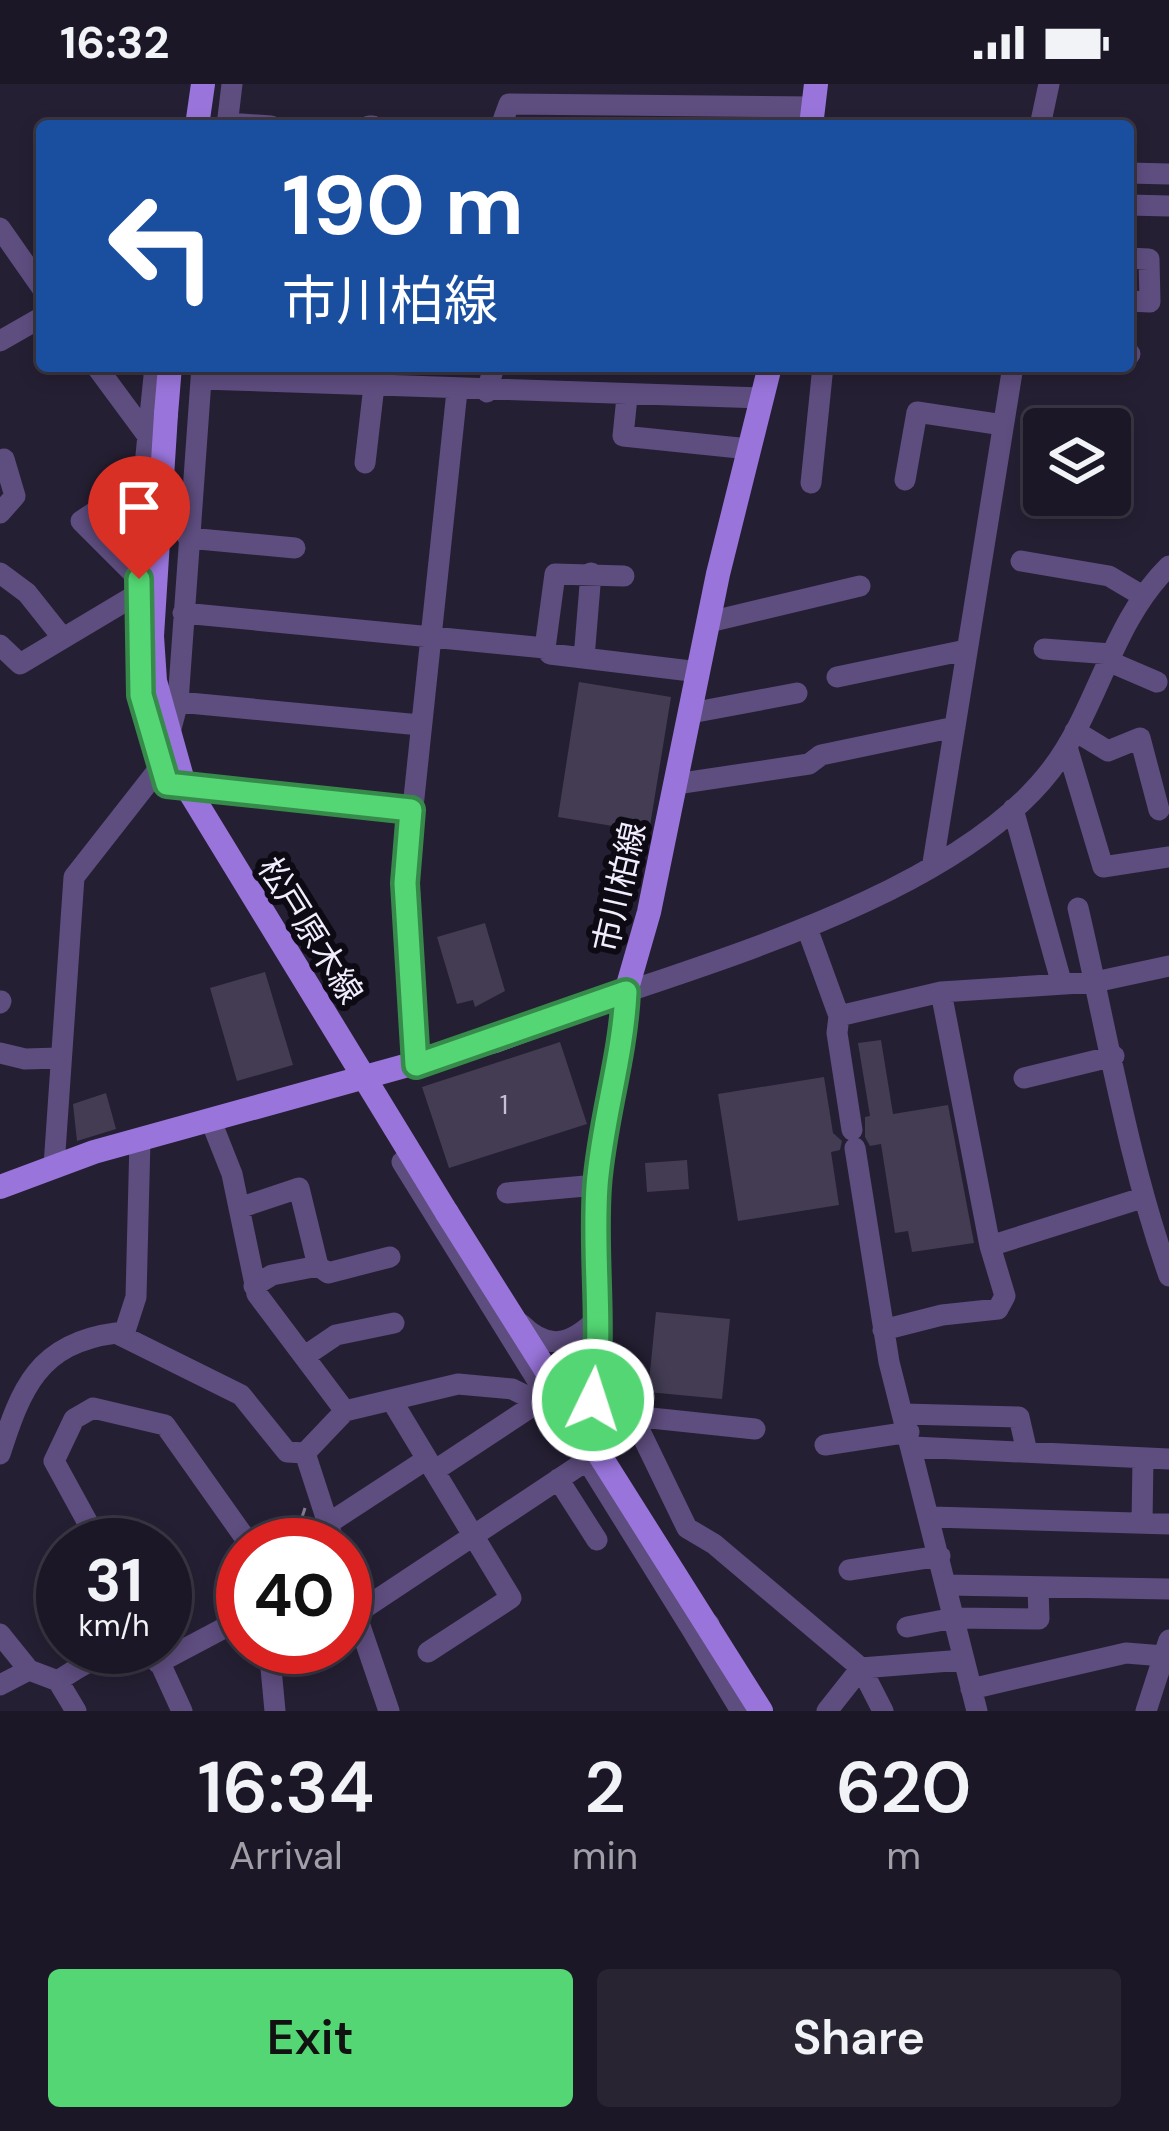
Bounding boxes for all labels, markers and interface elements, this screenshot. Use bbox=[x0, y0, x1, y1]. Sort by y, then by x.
text: 16:32 bbox=[60, 13, 169, 72]
text: 190 m bbox=[282, 151, 524, 260]
icon: left bbox=[84, 168, 240, 324]
text: 市川柏線 bbox=[282, 266, 498, 337]
map controls bbox=[1023, 408, 1131, 516]
button: layers bbox=[1023, 408, 1131, 516]
pin bbox=[88, 456, 190, 579]
icon: arrive bbox=[106, 474, 172, 540]
street label: 市川柏線 bbox=[584, 818, 655, 956]
street label: 松戸原木線 bbox=[249, 849, 373, 1012]
house number: 1 bbox=[500, 1087, 508, 1122]
position arrow bbox=[530, 1337, 656, 1463]
speed limit sign: 40 bbox=[216, 1518, 372, 1674]
text: 31 bbox=[85, 1541, 143, 1620]
text: km/h bbox=[79, 1606, 149, 1645]
text: 16:34 bbox=[197, 1741, 374, 1834]
text: 2 bbox=[584, 1741, 626, 1834]
text: 620 bbox=[836, 1741, 972, 1834]
text: Arrival bbox=[229, 1830, 343, 1881]
text: min bbox=[572, 1830, 638, 1881]
text: m bbox=[886, 1830, 921, 1881]
button: Exit bbox=[48, 1969, 573, 2107]
button: Share bbox=[597, 1969, 1121, 2107]

